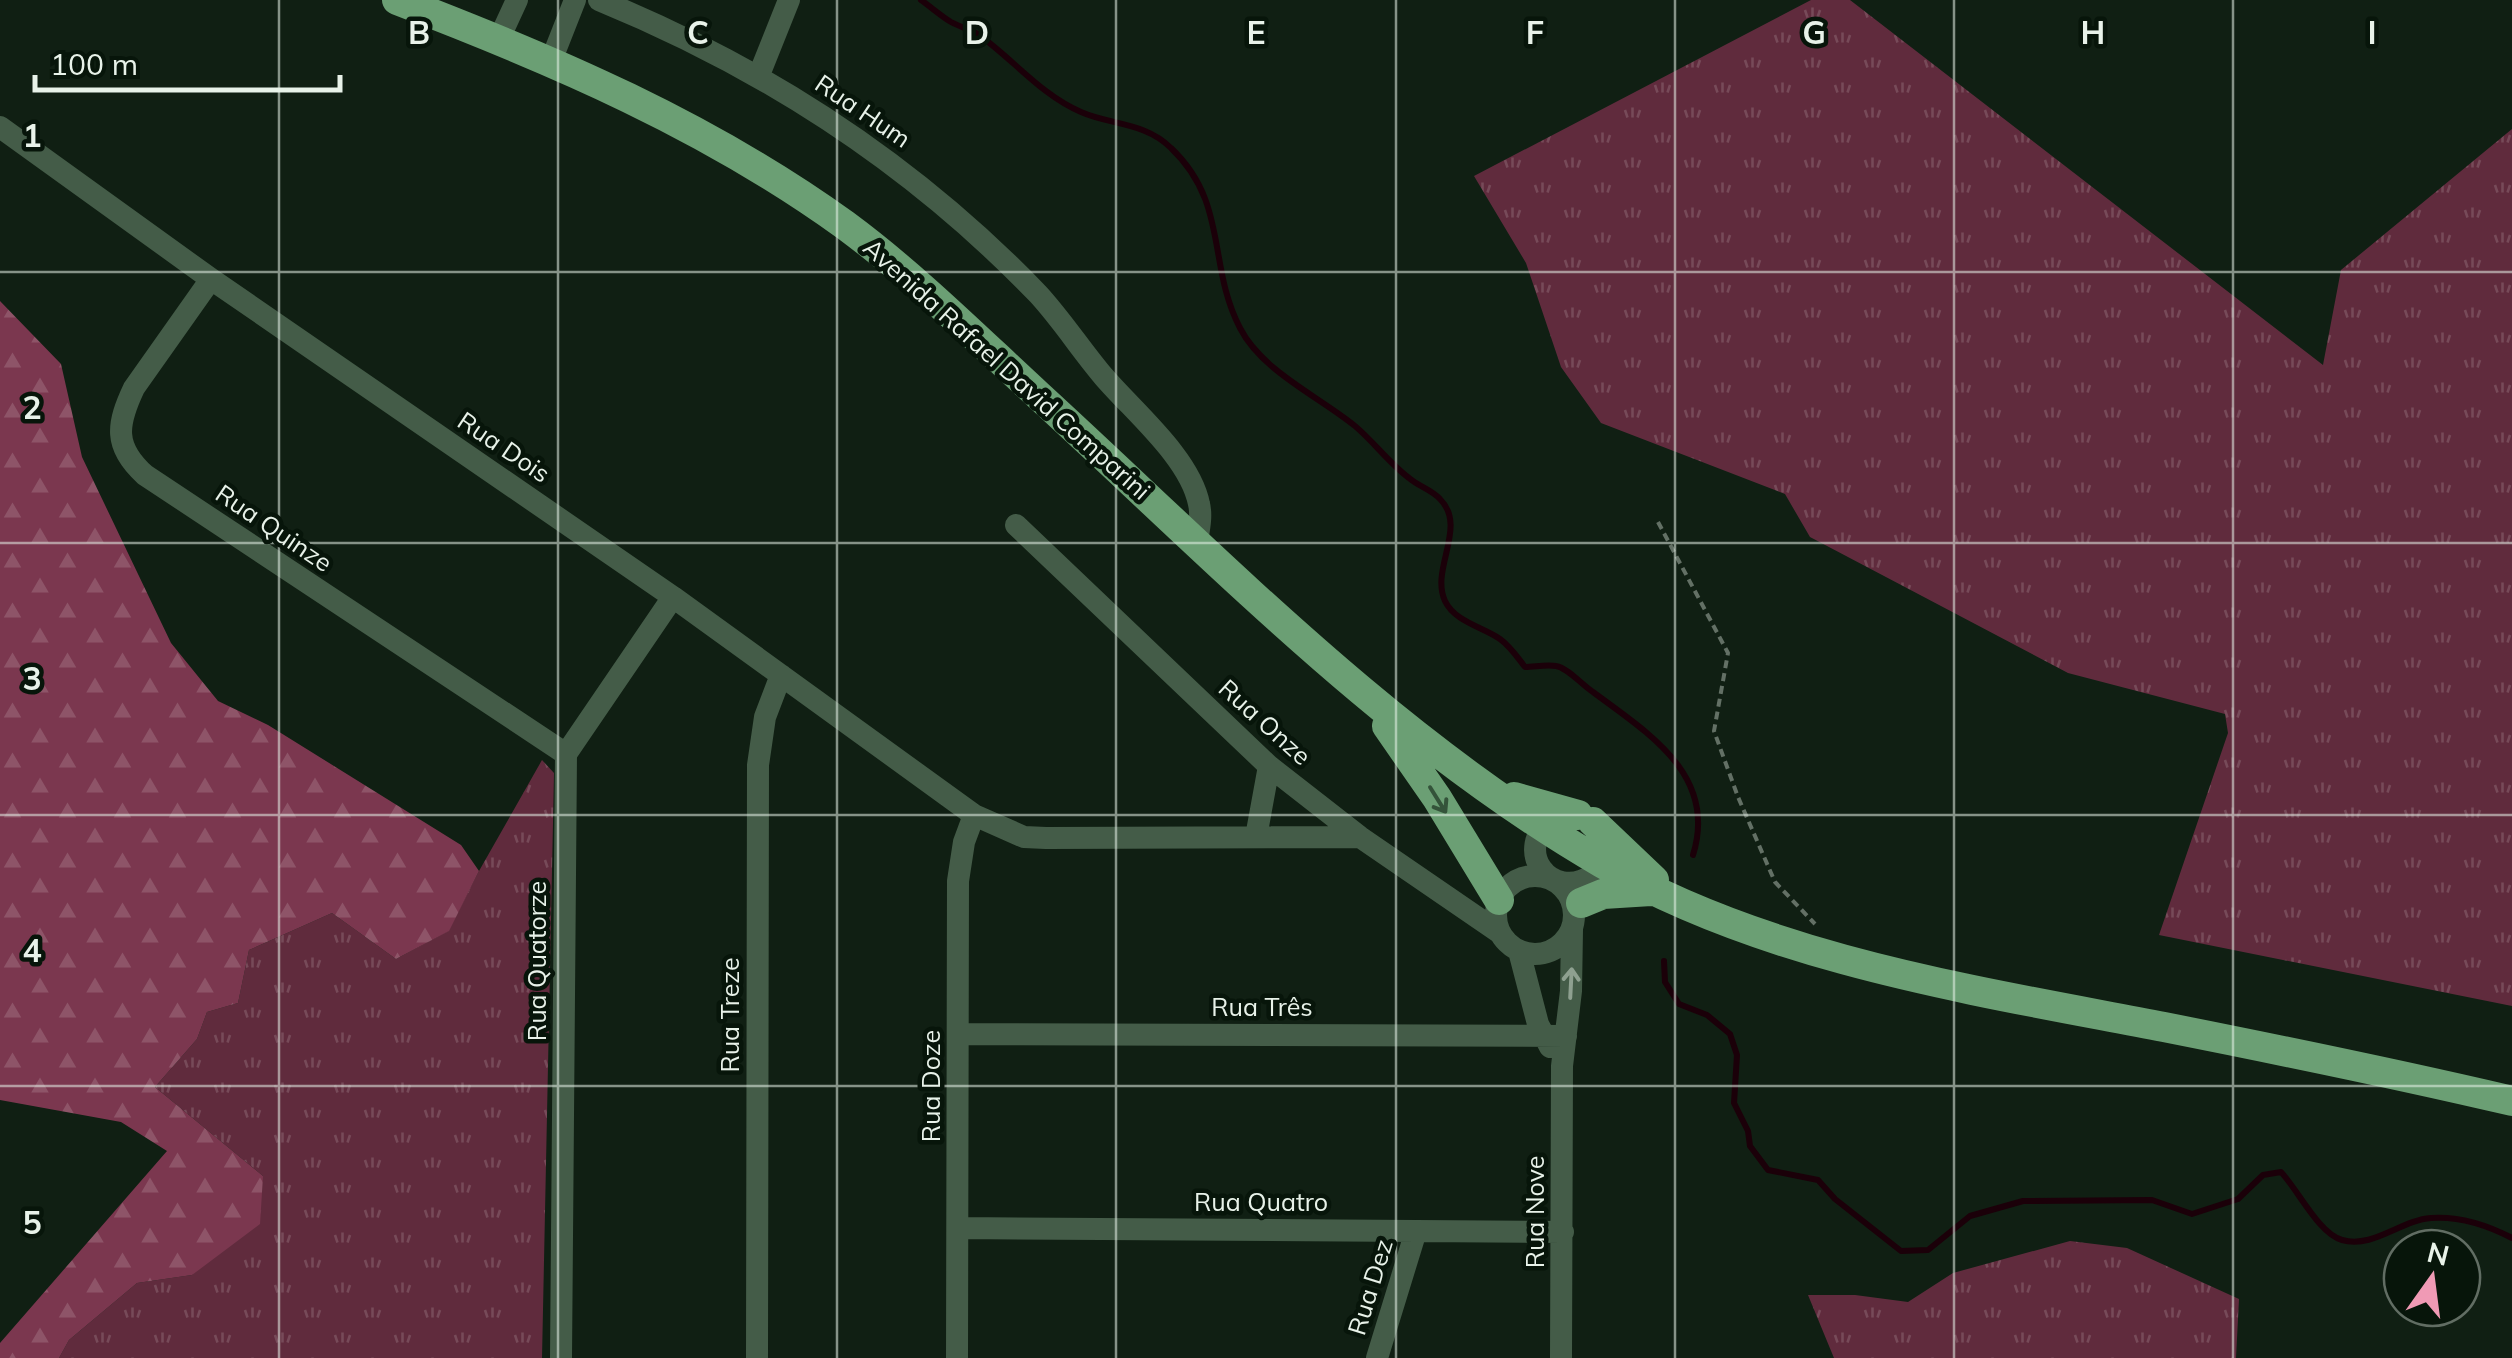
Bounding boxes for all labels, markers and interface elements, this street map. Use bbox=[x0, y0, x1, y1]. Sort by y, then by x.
text: B bbox=[408, 12, 430, 52]
text: C bbox=[687, 12, 709, 52]
text: D bbox=[965, 12, 989, 52]
text: E bbox=[1246, 12, 1266, 52]
text: F bbox=[1526, 12, 1544, 52]
text: G bbox=[1802, 12, 1826, 52]
text: H bbox=[2081, 12, 2105, 52]
text: I bbox=[2367, 12, 2377, 52]
scale bar bbox=[35, 30, 340, 92]
text: 100 m bbox=[50, 45, 138, 83]
street label: Rua Hum bbox=[810, 67, 917, 154]
text: 1 bbox=[22, 115, 42, 155]
street label: Avenida Rafael David Comparini bbox=[857, 231, 1157, 506]
text: 2 bbox=[22, 387, 42, 427]
street label: Rua Dois bbox=[452, 405, 556, 489]
street label: Rua Quinze bbox=[210, 477, 338, 578]
text: 3 bbox=[22, 658, 42, 698]
street label: Rua Onze bbox=[1213, 672, 1318, 771]
one-way arrow bbox=[1427, 785, 1448, 814]
street label: Rua Quatorze bbox=[521, 881, 552, 1041]
text: 4 bbox=[22, 930, 42, 970]
street label: Rua Treze bbox=[714, 957, 745, 1073]
one-way arrow bbox=[1562, 967, 1581, 1000]
street label: Rua Três bbox=[1211, 991, 1313, 1022]
street label: Rua Doze bbox=[915, 1030, 946, 1142]
street label: Rua Nove bbox=[1519, 1156, 1550, 1268]
street label: Rua Quatro bbox=[1194, 1186, 1328, 1217]
text: 5 bbox=[22, 1202, 42, 1242]
north arrow bbox=[2382, 1228, 2482, 1328]
text: N bbox=[2424, 1234, 2453, 1273]
street label: Rua Dez bbox=[1340, 1235, 1399, 1338]

